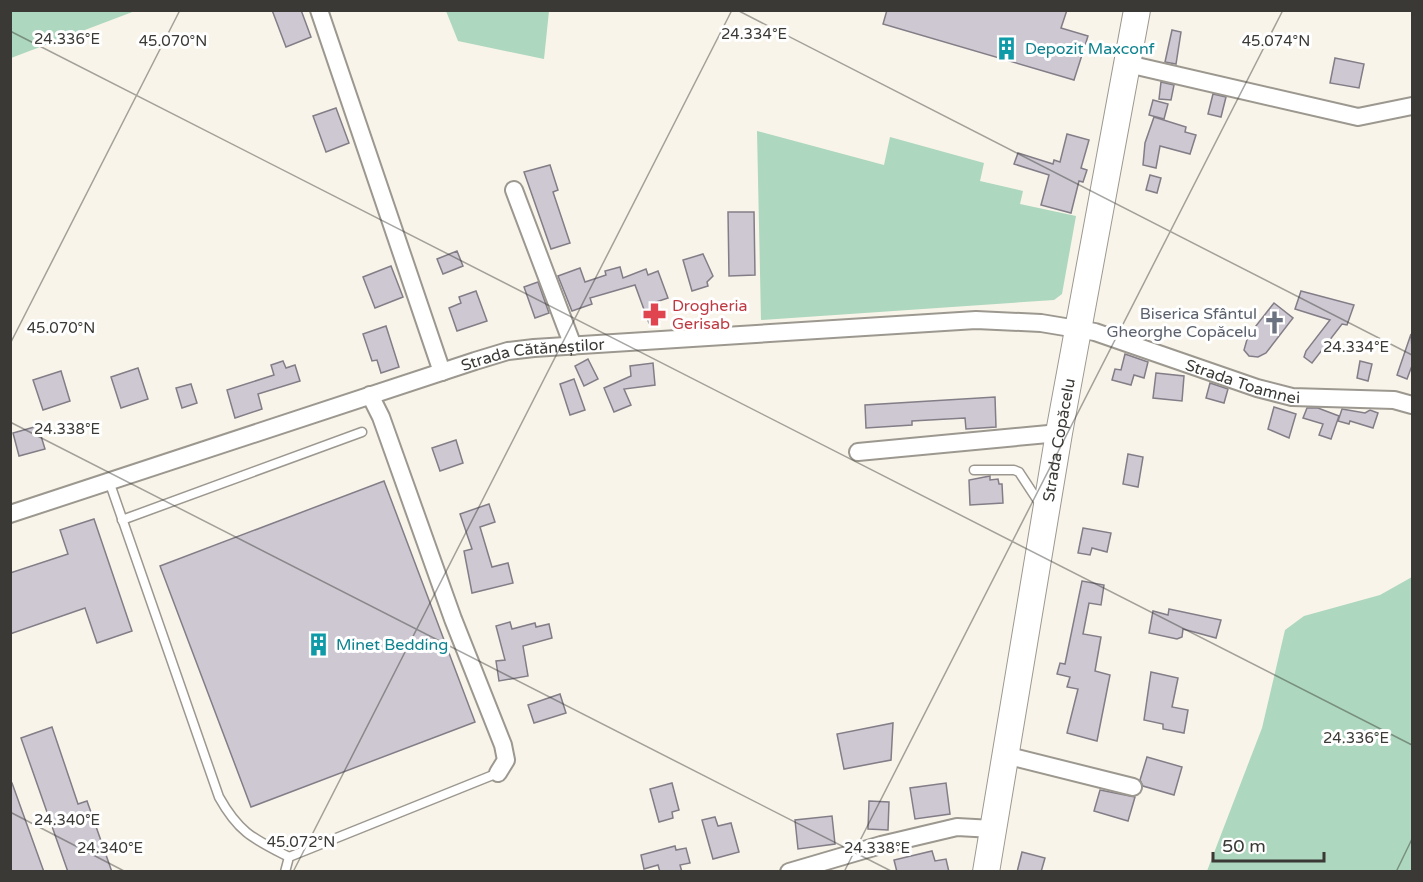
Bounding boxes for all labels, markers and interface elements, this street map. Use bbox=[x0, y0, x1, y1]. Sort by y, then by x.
text: 24.334°E bbox=[721, 25, 787, 43]
text: 24.336°E bbox=[34, 30, 100, 48]
text: 45.070°N bbox=[139, 32, 207, 50]
text: 45.074°N bbox=[1242, 32, 1310, 50]
building icon: Depozit Maxconf bbox=[994, 35, 1020, 61]
place label: Depozit Maxconf bbox=[1025, 39, 1155, 59]
place label: Drogheria Gerisab bbox=[672, 296, 748, 334]
pharmacy icon: Drogheria Gerisab bbox=[641, 301, 667, 327]
place label: Biserica Sfântul Gheorghe Copăcelu bbox=[1106, 304, 1257, 342]
church icon: Biserica Sfântul Gheorghe Copăcelu bbox=[1262, 309, 1288, 335]
text: 45.070°N bbox=[27, 319, 95, 337]
street label: Strada Cătăneștilor bbox=[459, 335, 606, 376]
text: 24.334°E bbox=[1323, 338, 1389, 356]
street label: Strada Toamnei bbox=[1183, 355, 1300, 409]
street label: Strada Copăcelu bbox=[1039, 377, 1080, 503]
text: 24.338°E bbox=[34, 420, 100, 438]
building icon: Minet Bedding bbox=[305, 631, 331, 657]
place label: Minet Bedding bbox=[336, 635, 448, 655]
text: 24.336°E bbox=[1323, 729, 1389, 747]
text: 24.340°E bbox=[34, 811, 100, 829]
scale bar bbox=[1213, 825, 1324, 863]
text: 45.072°N bbox=[267, 833, 335, 851]
text: 50 m bbox=[1222, 835, 1266, 857]
text: 24.340°E bbox=[77, 839, 143, 857]
text: 24.338°E bbox=[844, 839, 910, 857]

